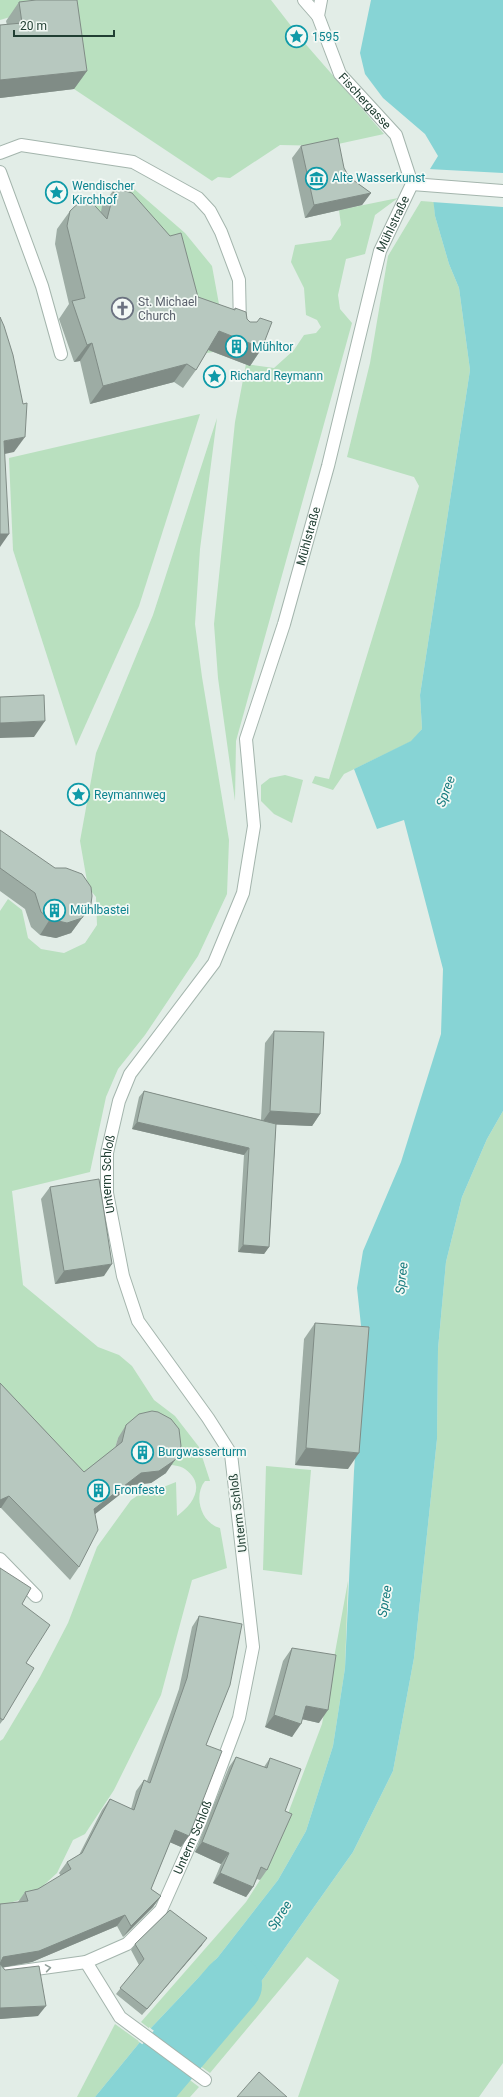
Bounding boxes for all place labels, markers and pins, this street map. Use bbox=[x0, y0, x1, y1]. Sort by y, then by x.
place icon: 1595 bbox=[284, 24, 310, 50]
place label: 1595 bbox=[312, 30, 339, 44]
museum icon: Alte Wasserkunst bbox=[303, 165, 329, 191]
place label: Alte Wasserkunst bbox=[332, 171, 425, 185]
place label: Wendischer Kirchhof bbox=[72, 179, 135, 207]
place icon: Wendischer Kirchhof bbox=[44, 180, 70, 206]
place label: St. Michael Church bbox=[138, 295, 197, 323]
church icon: St. Michael Church bbox=[109, 296, 135, 322]
building icon: Mühltor bbox=[223, 334, 249, 360]
place label: Mühltor bbox=[252, 340, 293, 354]
place icon: Richard Reymann bbox=[201, 363, 227, 389]
place label: Richard Reymann bbox=[230, 369, 323, 383]
place icon: Reymannweg bbox=[65, 782, 91, 808]
place label: Reymannweg bbox=[94, 788, 166, 802]
building icon: Mühlbastei bbox=[41, 897, 67, 923]
place label: Mühlbastei bbox=[70, 903, 129, 917]
building icon: Burgwasserturm bbox=[130, 1439, 156, 1465]
place label: Burgwasserturm bbox=[158, 1445, 247, 1459]
building icon: Fronfeste bbox=[86, 1477, 112, 1503]
place label: Fronfeste bbox=[114, 1483, 165, 1497]

